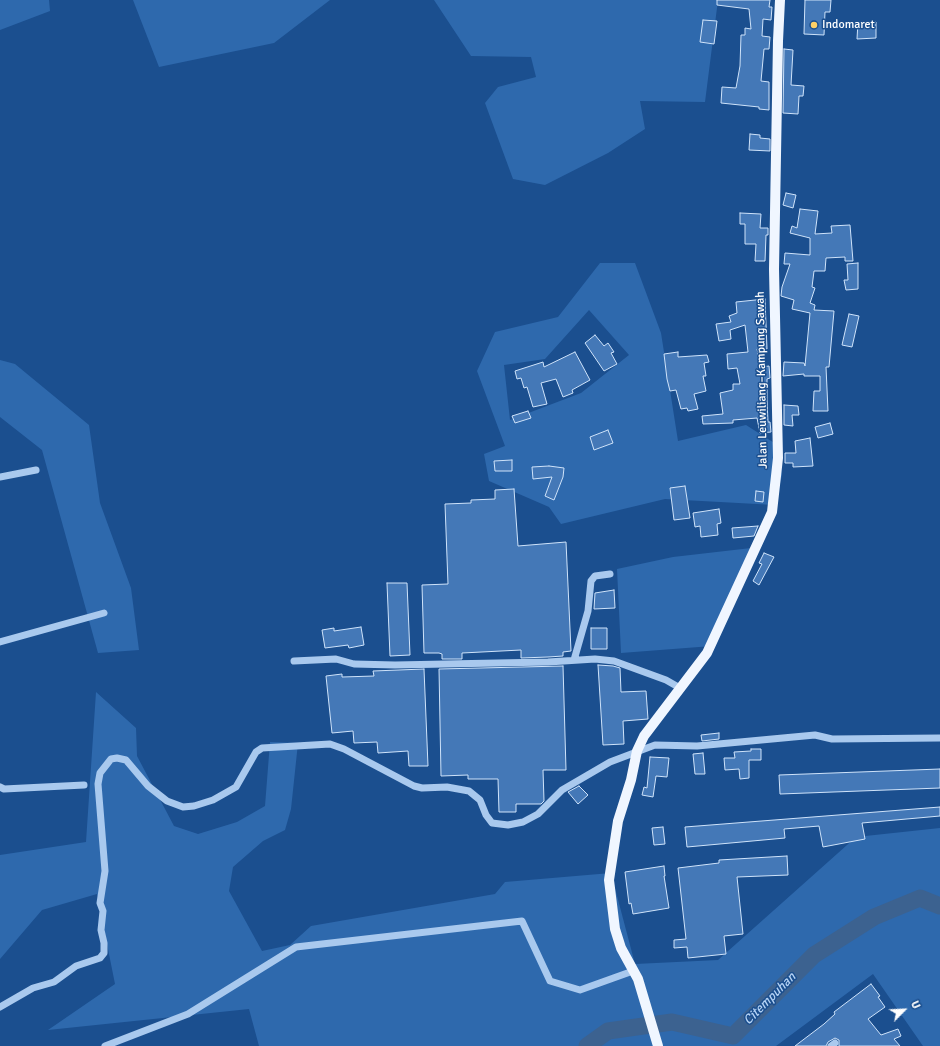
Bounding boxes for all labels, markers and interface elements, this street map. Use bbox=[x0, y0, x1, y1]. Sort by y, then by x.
place label: Indomaret bbox=[822, 18, 875, 32]
marker: Indomaret bbox=[809, 20, 819, 30]
street label: Jalan Leuwiliang–Kampung Sawah bbox=[753, 291, 771, 469]
water label: Citempuhan bbox=[741, 970, 799, 1028]
north arrow bbox=[884, 990, 924, 1030]
text: U bbox=[908, 999, 923, 1011]

